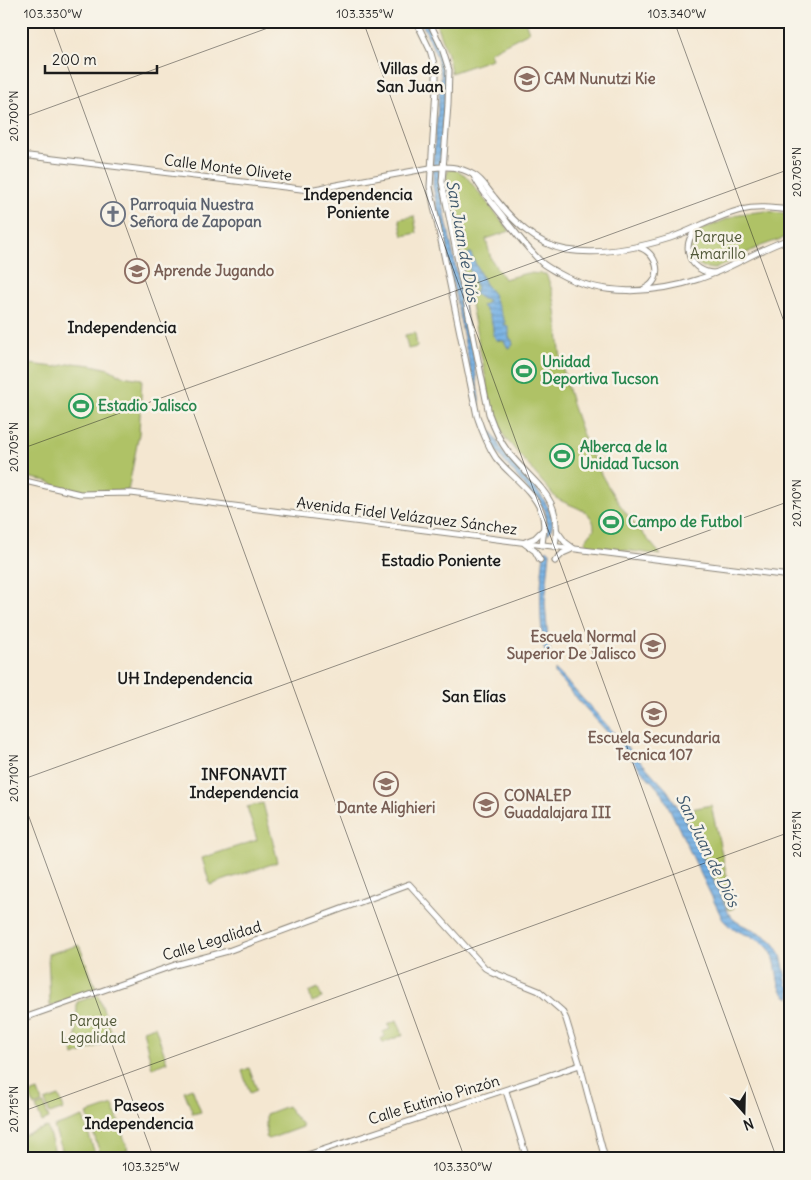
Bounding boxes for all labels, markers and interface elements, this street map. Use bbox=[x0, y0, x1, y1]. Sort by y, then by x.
text: 103.330°W bbox=[24, 6, 82, 21]
text: 103.335°W bbox=[336, 6, 394, 21]
text: 103.340°W bbox=[648, 6, 706, 21]
scale bar bbox=[45, 42, 158, 74]
text: 200 m bbox=[52, 50, 97, 69]
district label: Villas de San Juan bbox=[377, 58, 443, 96]
school or university icon: CAM Nunutzi Kie bbox=[514, 66, 540, 92]
place label: CAM Nunutzi Kie bbox=[544, 69, 656, 88]
text: 20.700°N bbox=[6, 91, 21, 141]
text: 20.705°N bbox=[789, 147, 804, 197]
street label: Calle Monte Olivete bbox=[163, 150, 293, 185]
water label: San Juan de Diós bbox=[442, 178, 484, 304]
district label: Independencia Poniente bbox=[303, 184, 413, 222]
place label: Parroquia Nuestra Señora de Zapopan bbox=[130, 195, 262, 232]
church icon: Parroquia Nuestra Señora de Zapopan bbox=[100, 201, 126, 227]
park label: Parque Amarillo bbox=[690, 227, 746, 263]
school or university icon: Aprende Jugando bbox=[124, 258, 150, 284]
place label: Aprende Jugando bbox=[154, 261, 275, 281]
district label: Independencia bbox=[67, 317, 177, 338]
place label: Unidad Deportiva Tucson bbox=[542, 352, 659, 389]
sports icon: Unidad Deportiva Tucson bbox=[511, 358, 537, 384]
sports icon: Estadio Jalisco bbox=[68, 393, 94, 419]
place label: Estadio Jalisco bbox=[98, 396, 198, 415]
text: 20.705°N bbox=[6, 422, 21, 472]
place label: Alberca de la Unidad Tucson bbox=[580, 437, 679, 473]
sports icon: Alberca de la Unidad Tucson bbox=[549, 443, 575, 469]
text: 20.710°N bbox=[789, 479, 804, 527]
street label: Avenida Fidel Velázquez Sánchez bbox=[296, 493, 519, 538]
sports icon: Campo de Futbol bbox=[598, 509, 624, 535]
place label: Campo de Futbol bbox=[628, 512, 742, 532]
district label: Estadio Poniente bbox=[381, 550, 501, 570]
place label: Escuela Normal Superior De Jalisco bbox=[507, 627, 637, 664]
school or university icon: Escuela Normal Superior De Jalisco bbox=[640, 633, 666, 659]
district label: UH Independencia bbox=[117, 668, 253, 689]
district label: San Elías bbox=[442, 686, 506, 706]
school or university icon: Escuela Secundaria Tecnica 107 bbox=[641, 701, 667, 727]
place label: Escuela Secundaria Tecnica 107 bbox=[588, 728, 721, 764]
text: 20.710°N bbox=[6, 754, 21, 802]
district label: INFONAVIT Independencia bbox=[189, 764, 299, 803]
school or university icon: Dante Alighieri bbox=[373, 771, 399, 797]
place label: CONALEP Guadalajara III bbox=[504, 786, 611, 822]
water label: San Juan de Diós bbox=[672, 790, 744, 911]
school or university icon: CONALEP Guadalajara III bbox=[473, 792, 499, 818]
place label: Dante Alighieri bbox=[337, 798, 435, 818]
text: 20.715°N bbox=[789, 811, 804, 857]
street label: Calle Legalidad bbox=[160, 916, 264, 965]
park label: Parque Legalidad bbox=[60, 1011, 126, 1047]
street label: Calle Eutimio Pinzón bbox=[366, 1070, 502, 1129]
text: 20.715°N bbox=[6, 1086, 21, 1132]
north arrow bbox=[718, 1088, 768, 1138]
district label: Paseos Independencia bbox=[84, 1095, 194, 1134]
text: N bbox=[741, 1114, 756, 1134]
text: 103.325°W bbox=[122, 1159, 180, 1174]
text: 103.330°W bbox=[434, 1159, 492, 1174]

